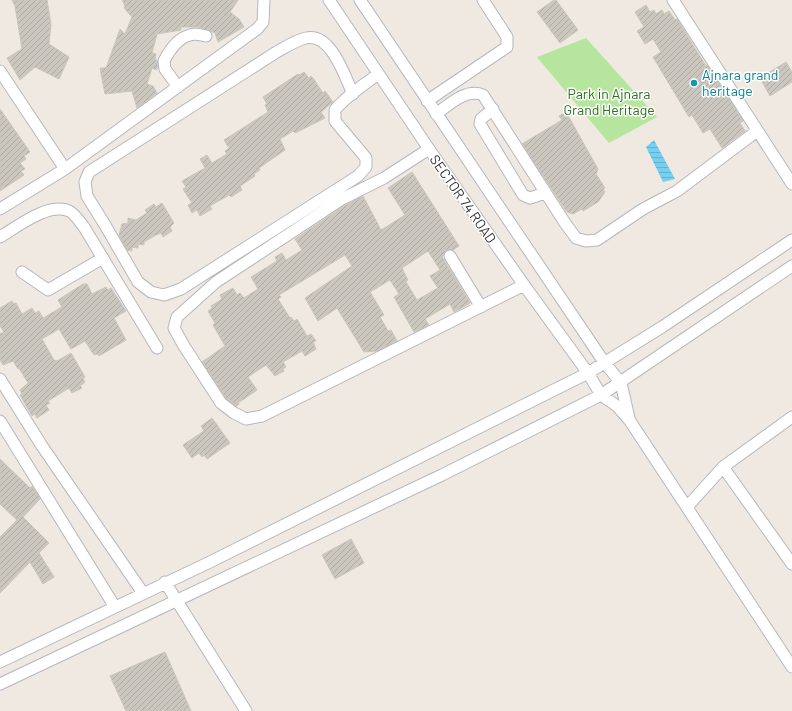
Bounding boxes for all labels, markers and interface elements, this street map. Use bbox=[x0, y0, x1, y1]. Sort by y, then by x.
place label: Ajnara grand heritage bbox=[702, 66, 778, 99]
marker: Ajnara grand heritage bbox=[689, 78, 699, 88]
park label: Park in Ajnara Grand Heritage bbox=[563, 85, 655, 118]
street label: SECTOR 74 ROAD bbox=[427, 151, 500, 246]

